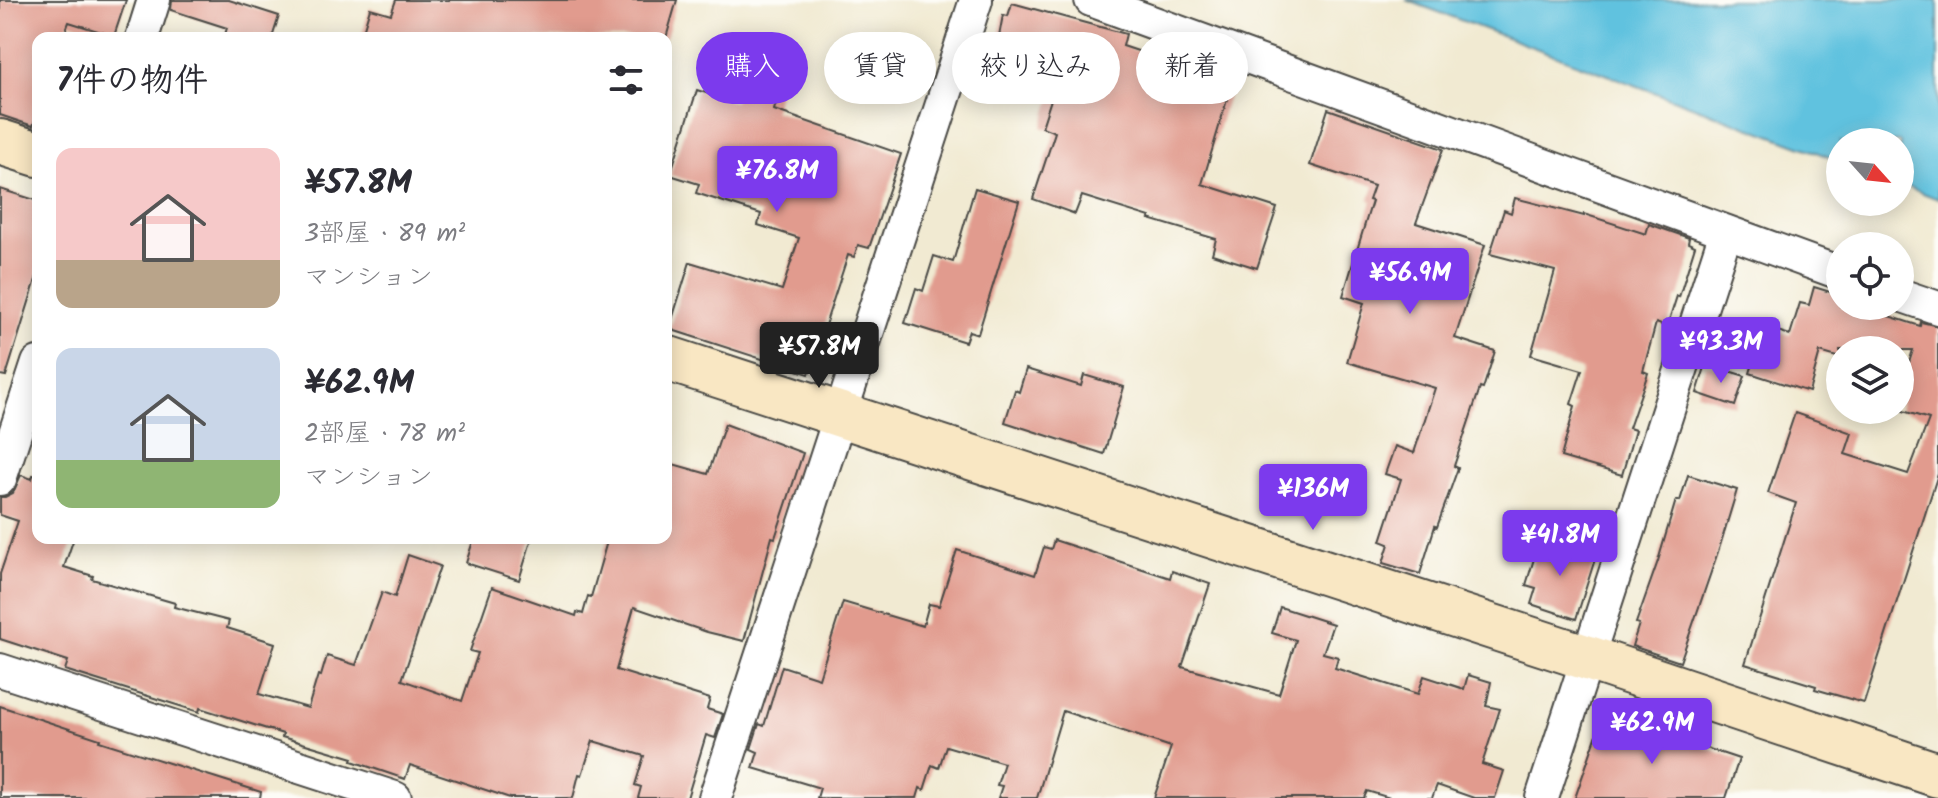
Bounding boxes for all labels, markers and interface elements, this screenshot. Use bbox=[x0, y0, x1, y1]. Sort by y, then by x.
chip: 購入 bbox=[696, 32, 808, 104]
chip: 賃貸 bbox=[824, 32, 936, 104]
chip: 絞り込み bbox=[952, 32, 1120, 104]
chip: 新着 bbox=[1136, 32, 1248, 104]
text: 7件の物件 bbox=[56, 55, 208, 109]
icon: filters bbox=[604, 58, 648, 102]
north arrow bbox=[1826, 128, 1914, 216]
map controls bbox=[1826, 128, 1914, 424]
pin: ¥76.8M bbox=[712, 146, 842, 214]
text: ¥76.8M bbox=[735, 151, 819, 193]
text: ¥57.8M bbox=[304, 157, 412, 211]
icon: home bbox=[120, 180, 216, 276]
text: 3部屋 · 89 m² bbox=[304, 213, 465, 255]
button: locate bbox=[1826, 232, 1914, 320]
pin: ¥56.9M bbox=[1345, 248, 1475, 316]
text: ¥56.9M bbox=[1369, 253, 1451, 295]
text: マンション bbox=[304, 257, 433, 299]
pin: ¥93.3M bbox=[1656, 317, 1786, 385]
pin: ¥57.8M bbox=[754, 322, 884, 390]
text: ¥93.3M bbox=[1679, 322, 1763, 364]
text: ¥57.8M bbox=[778, 327, 860, 369]
button: layers bbox=[1826, 336, 1914, 424]
text: ¥62.9M bbox=[304, 357, 414, 411]
icon: home bbox=[120, 380, 216, 476]
text: 2部屋 · 78 m² bbox=[304, 413, 465, 455]
text: マンション bbox=[304, 457, 433, 499]
pin: ¥136M bbox=[1257, 464, 1369, 532]
text: ¥136M bbox=[1277, 469, 1349, 511]
pin: ¥41.8M bbox=[1495, 510, 1625, 578]
text: ¥41.8M bbox=[1520, 515, 1600, 557]
pin: ¥62.9M bbox=[1587, 698, 1717, 766]
text: ¥62.9M bbox=[1610, 703, 1694, 745]

